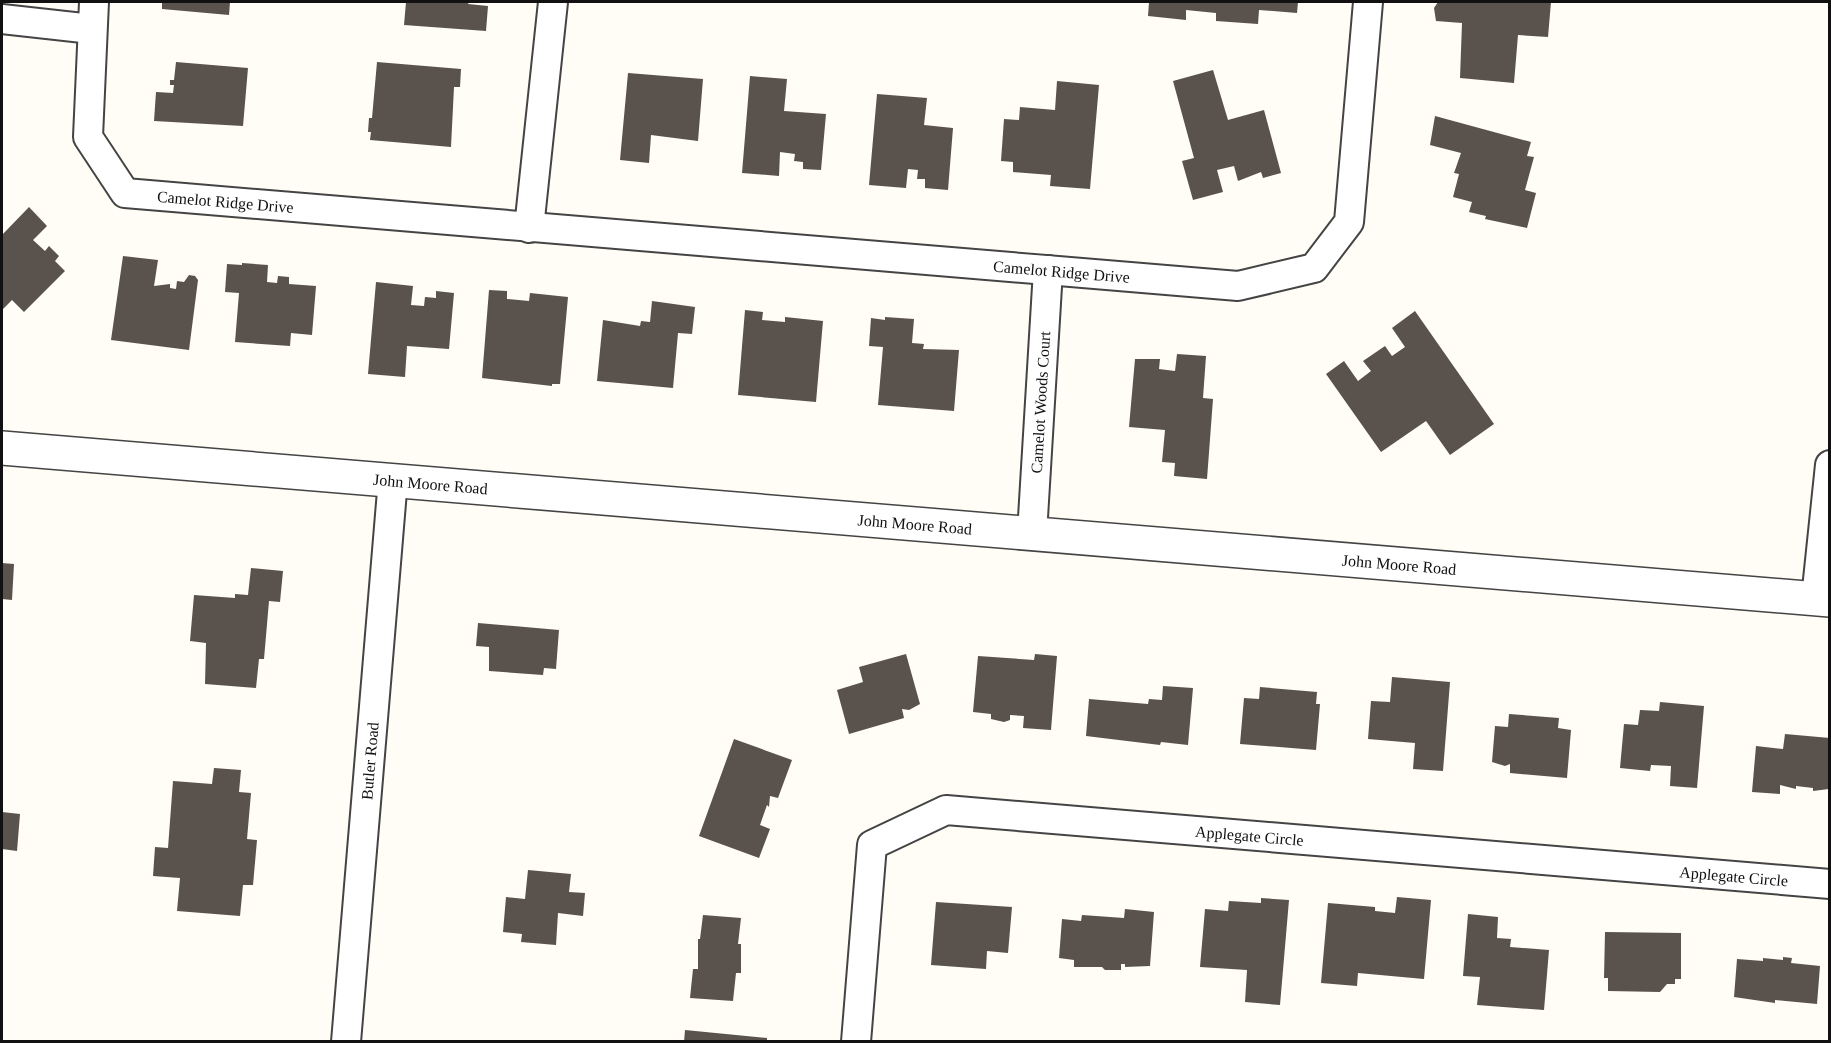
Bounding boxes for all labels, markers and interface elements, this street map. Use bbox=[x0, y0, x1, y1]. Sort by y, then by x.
street label: Camelot Ridge Drive bbox=[156, 188, 294, 216]
street label: Camelot Ridge Drive bbox=[993, 258, 1130, 286]
street label: Camelot Woods Court bbox=[1028, 330, 1053, 474]
street label: John Moore Road bbox=[373, 471, 488, 497]
street label: John Moore Road bbox=[857, 511, 973, 538]
street label: John Moore Road bbox=[1341, 551, 1457, 578]
street label: Butler Road bbox=[358, 722, 382, 800]
street label: Applegate Circle bbox=[1194, 823, 1304, 849]
street label: Applegate Circle bbox=[1679, 863, 1789, 889]

